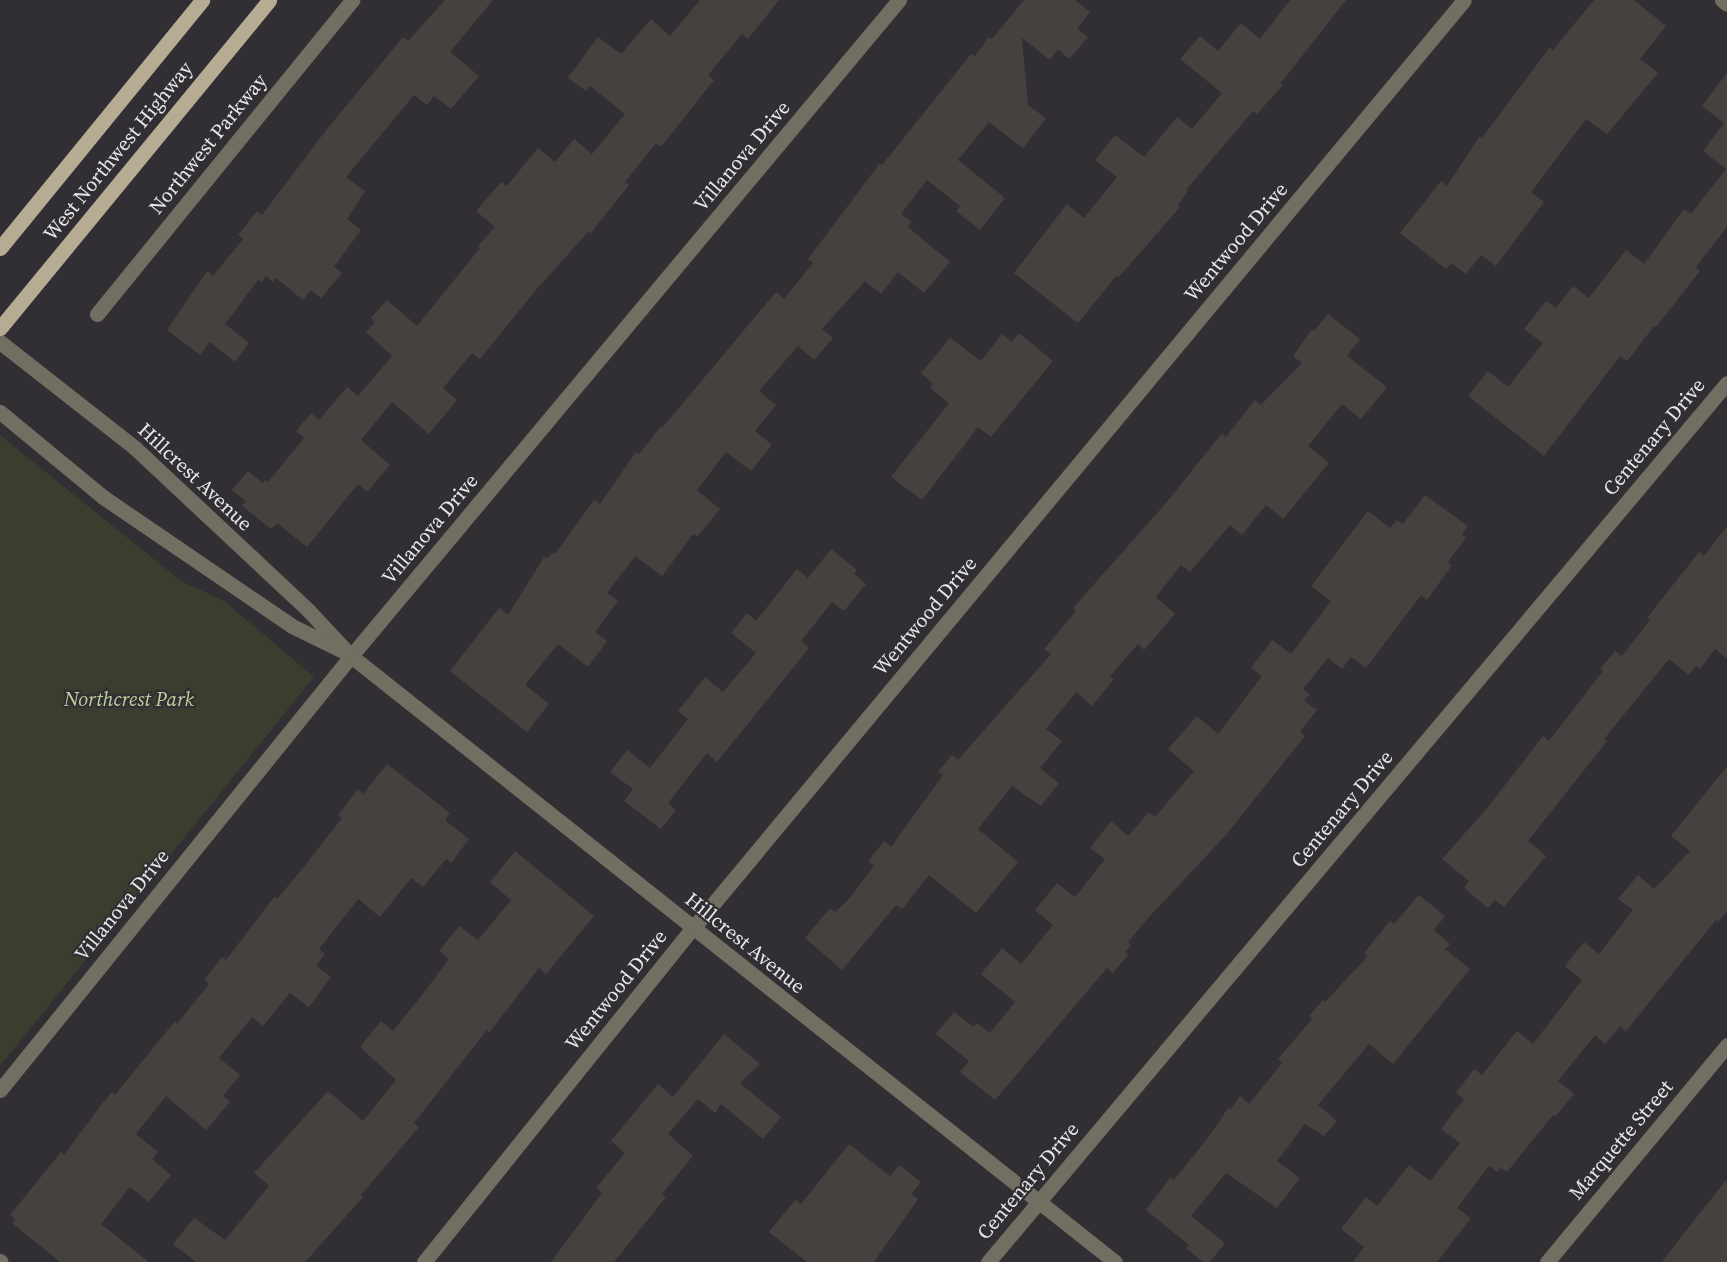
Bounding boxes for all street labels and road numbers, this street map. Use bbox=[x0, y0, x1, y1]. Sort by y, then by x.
street label: West Northwest Highway bbox=[38, 57, 198, 245]
street label: Northwest Parkway bbox=[144, 69, 272, 219]
street label: Villanova Drive bbox=[689, 96, 795, 216]
street label: Wentwood Drive bbox=[1179, 178, 1293, 306]
street label: Centenary Drive bbox=[1598, 374, 1710, 500]
street label: Hillcrest Avenue bbox=[133, 418, 257, 536]
street label: Villanova Drive bbox=[377, 469, 483, 589]
street label: Wentwood Drive bbox=[868, 552, 982, 680]
street label: Centenary Drive bbox=[1286, 746, 1398, 872]
street label: Villanova Drive bbox=[70, 844, 174, 966]
street label: Hillcrest Avenue bbox=[680, 887, 810, 999]
street label: Wentwood Drive bbox=[560, 925, 672, 1055]
street label: Marquette Street bbox=[1564, 1075, 1678, 1205]
street label: Centenary Drive bbox=[972, 1118, 1084, 1244]

